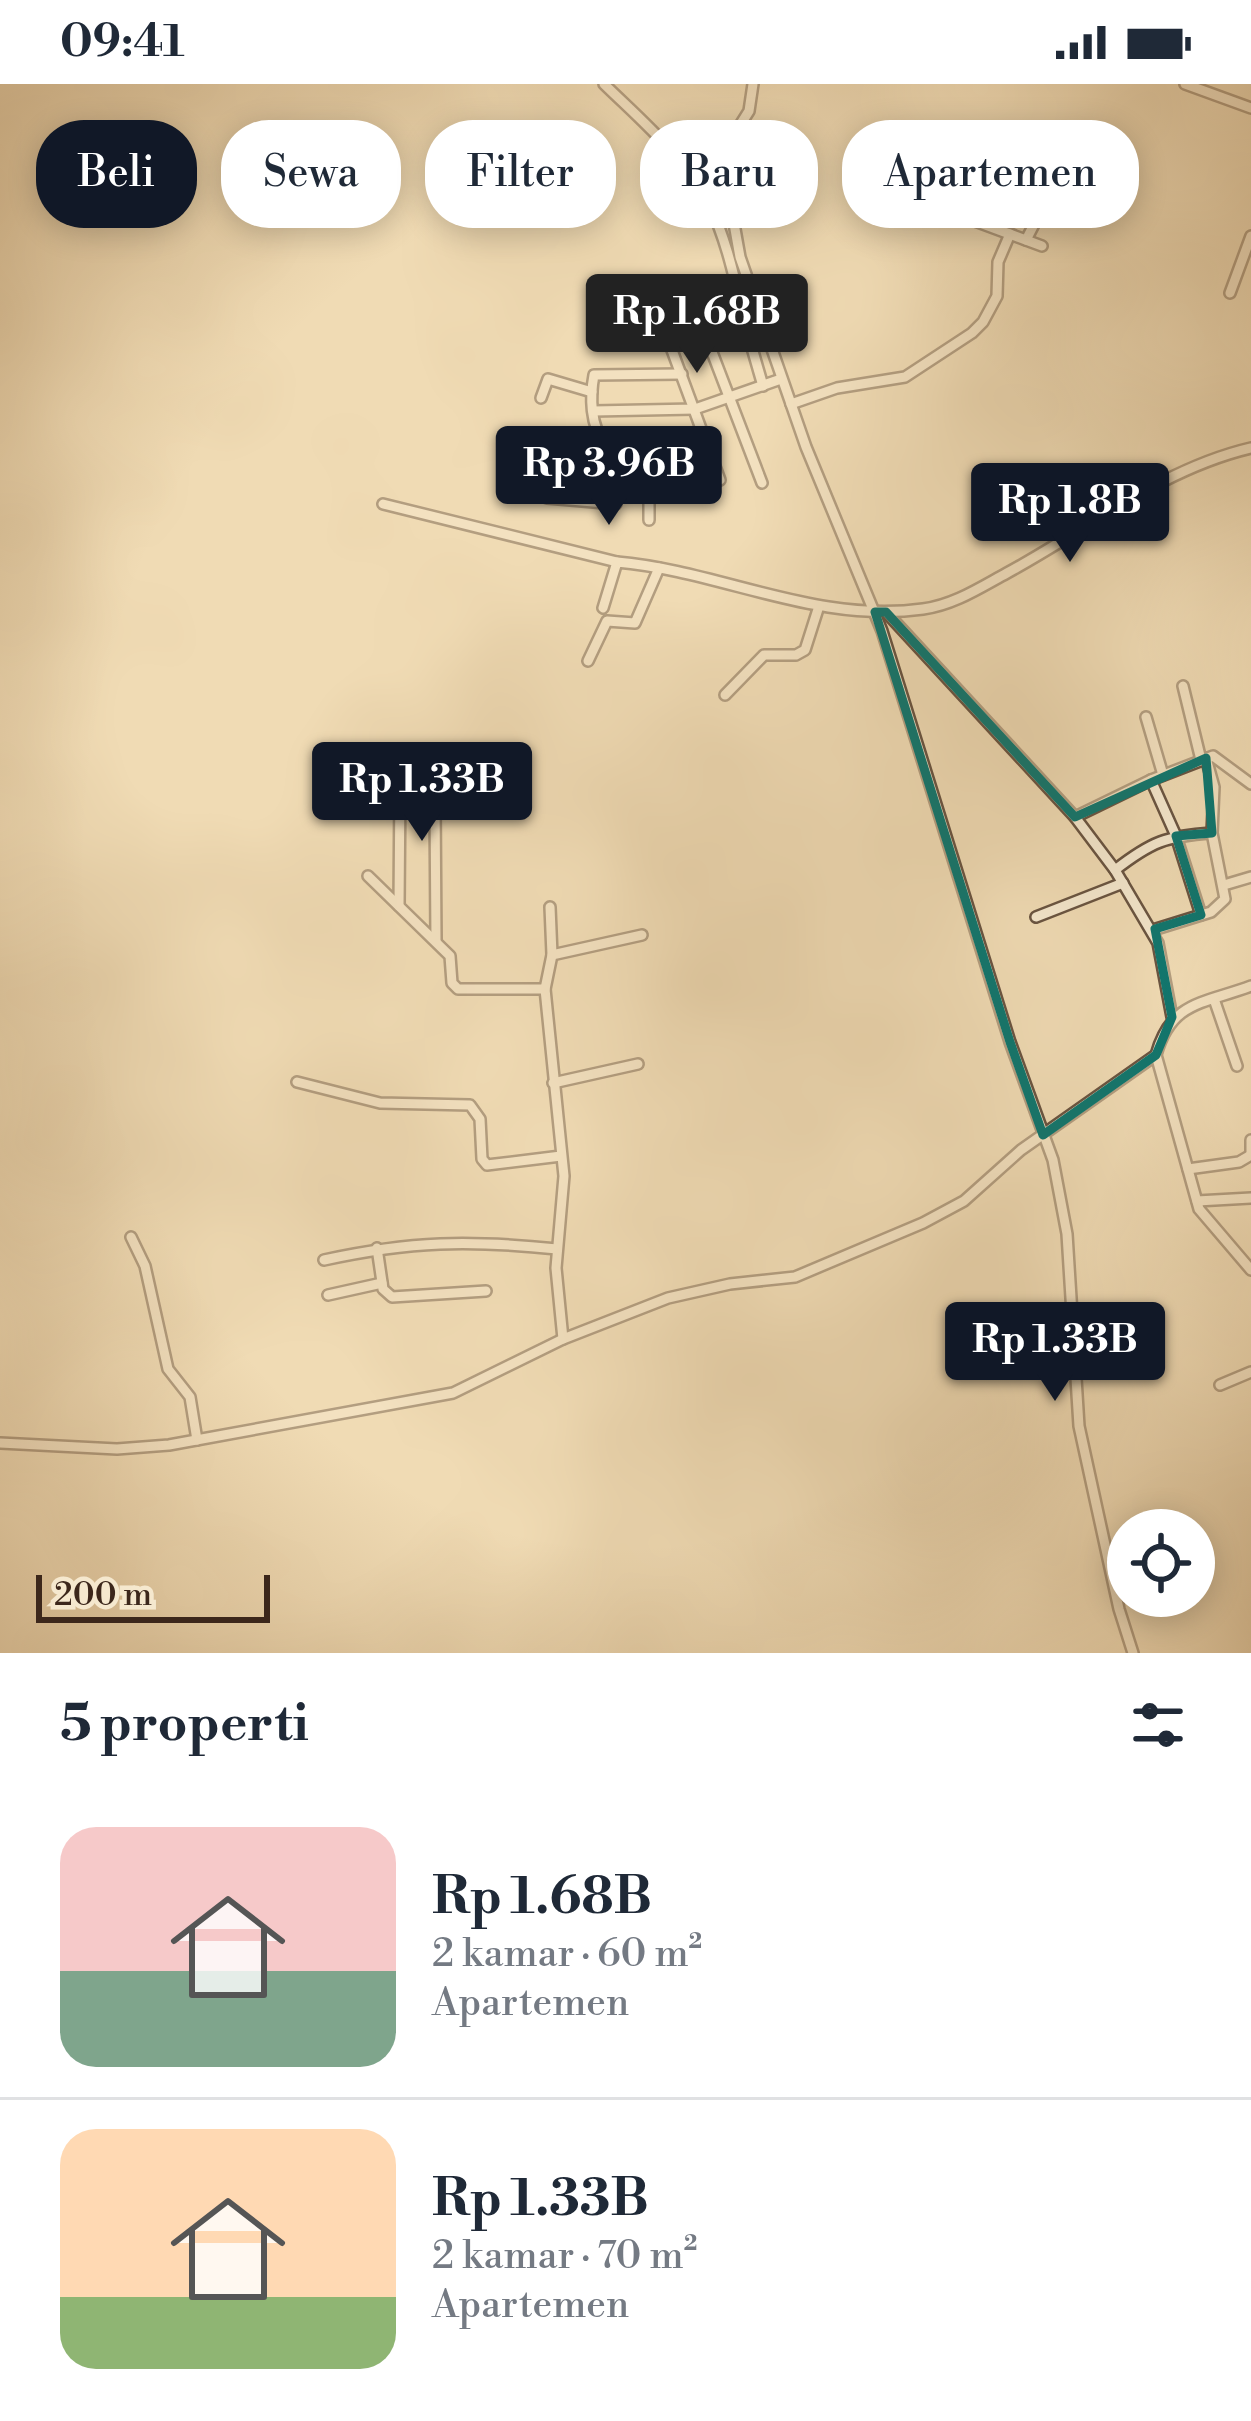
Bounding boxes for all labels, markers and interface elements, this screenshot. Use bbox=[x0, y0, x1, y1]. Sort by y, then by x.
text: 09:41 bbox=[60, 14, 185, 71]
chip: Beli bbox=[36, 120, 197, 228]
chip: Sewa bbox=[221, 120, 401, 228]
chip: Filter bbox=[425, 120, 616, 228]
chip: Baru bbox=[640, 120, 818, 228]
chip: Apartemen bbox=[842, 120, 1139, 228]
pin: Rp 1.68B bbox=[573, 274, 821, 376]
text: Rp 1.68B bbox=[613, 288, 781, 337]
pin: Rp 3.96B bbox=[485, 426, 733, 528]
text: Rp 3.96B bbox=[523, 440, 695, 489]
pin: Rp 1.8B bbox=[959, 463, 1181, 565]
text: Rp 1.8B bbox=[998, 477, 1142, 526]
pin: Rp 1.33B bbox=[298, 742, 546, 844]
text: Rp 1.33B bbox=[339, 756, 505, 805]
pin: Rp 1.33B bbox=[931, 1302, 1179, 1404]
text: Rp 1.33B bbox=[972, 1316, 1138, 1365]
map controls bbox=[1107, 1509, 1215, 1617]
button: locate bbox=[1107, 1509, 1215, 1617]
scale bar bbox=[36, 1569, 270, 1622]
text: 200 m bbox=[54, 1575, 152, 1616]
icon: filters bbox=[1125, 1692, 1191, 1758]
text: 5 properti bbox=[60, 1693, 309, 1757]
text: Rp 1.68B bbox=[432, 1866, 652, 1930]
icon: home bbox=[156, 1875, 300, 2019]
text: 2 kamar · 60 m² bbox=[432, 1930, 702, 1979]
text: Apartemen bbox=[432, 1979, 629, 2028]
text: Rp 1.33B bbox=[432, 2168, 649, 2232]
icon: home bbox=[156, 2177, 300, 2321]
text: 2 kamar · 70 m² bbox=[432, 2232, 697, 2281]
text: Apartemen bbox=[432, 2281, 629, 2330]

